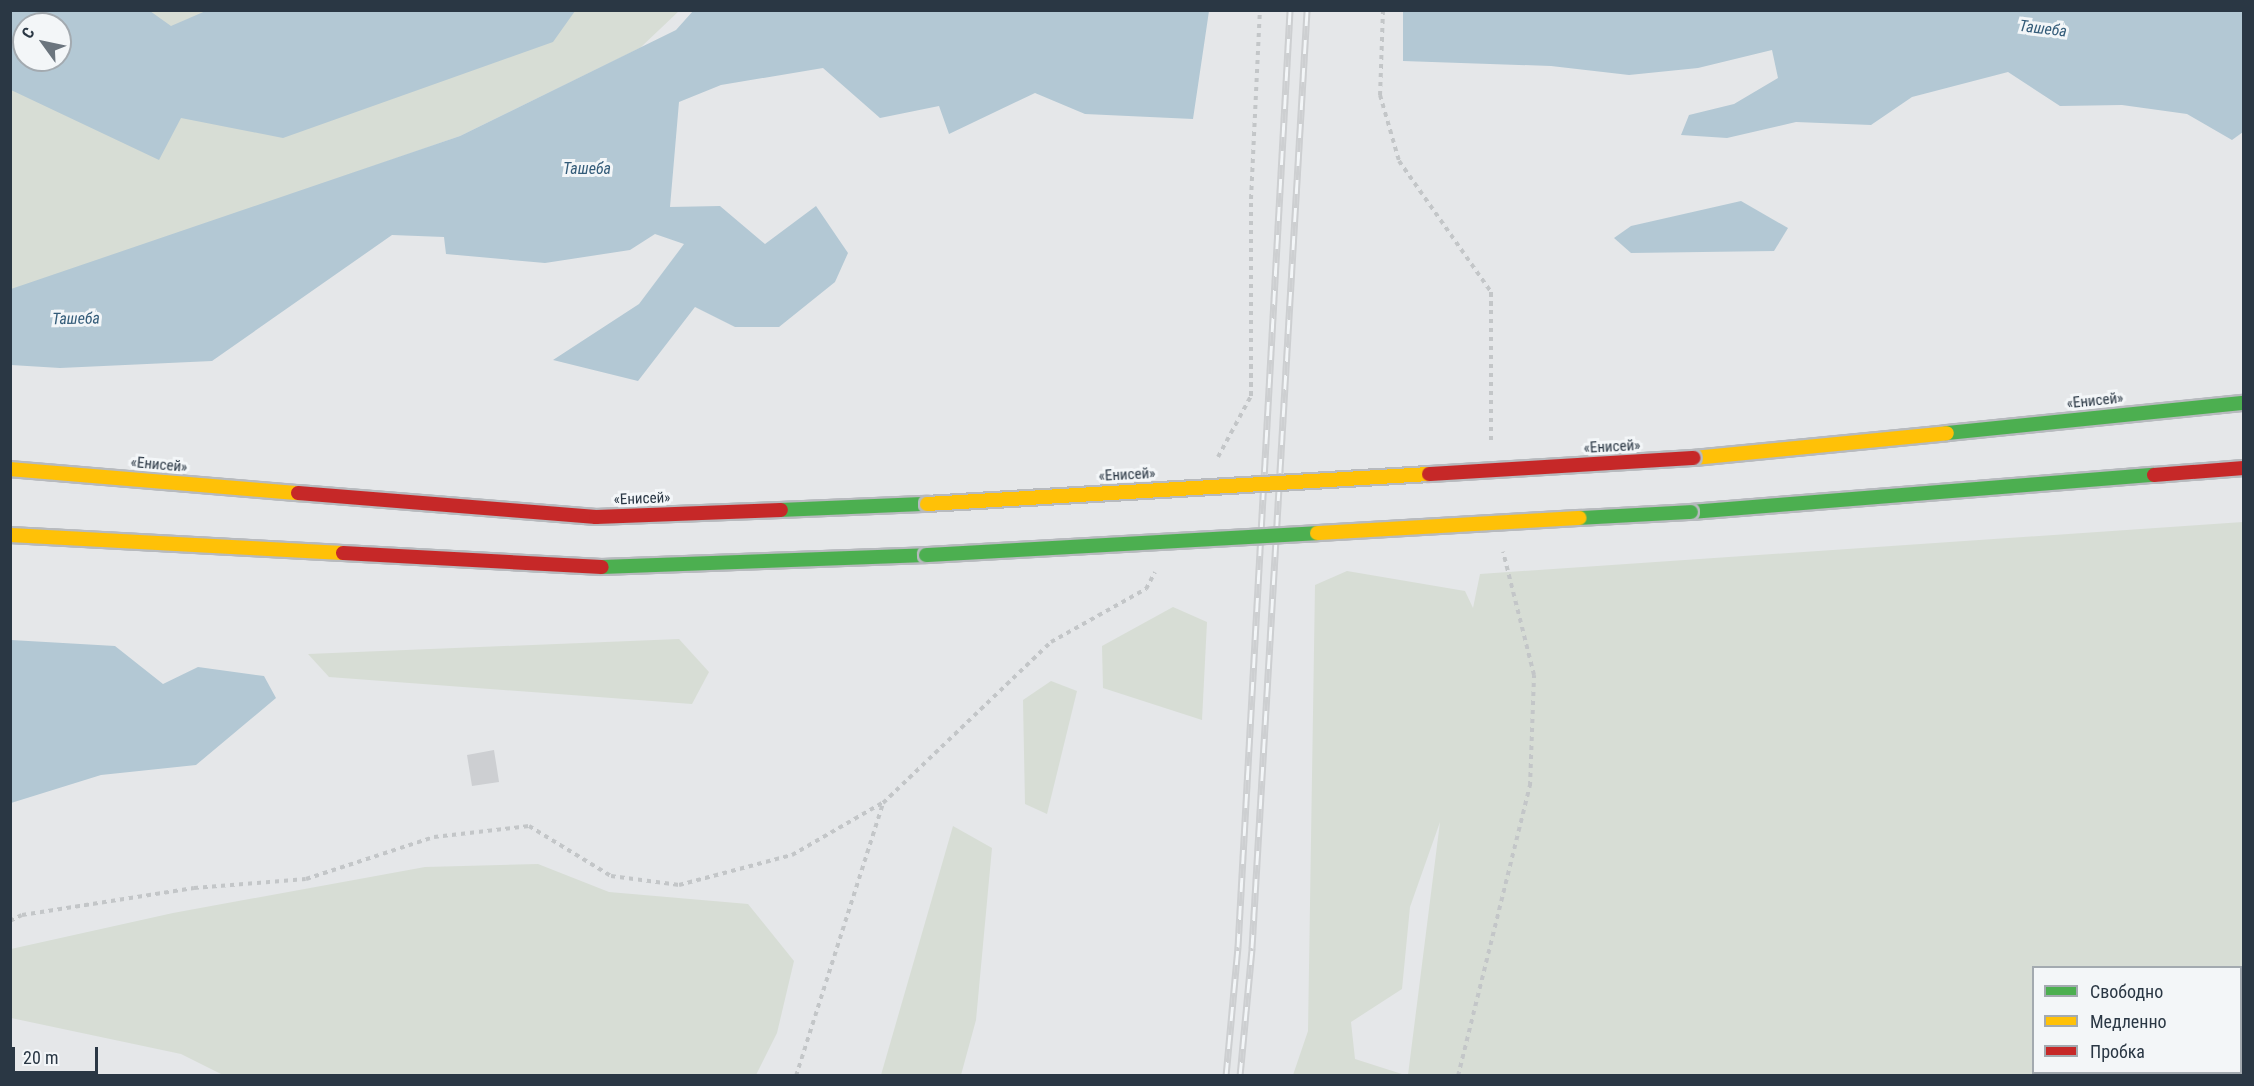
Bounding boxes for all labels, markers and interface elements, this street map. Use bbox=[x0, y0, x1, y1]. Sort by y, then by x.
north arrow bbox=[12, 12, 72, 72]
water label: Ташеба bbox=[2018, 17, 2068, 41]
text: С bbox=[18, 24, 39, 42]
water label: Ташеба bbox=[563, 159, 611, 179]
water label: Ташеба bbox=[52, 309, 100, 329]
street label: «Енисей» bbox=[2066, 389, 2124, 413]
street label: «Енисей» bbox=[1583, 437, 1641, 457]
street label: «Енисей» bbox=[130, 454, 188, 476]
street label: «Енисей» bbox=[1098, 465, 1156, 485]
street label: «Енисей» bbox=[613, 489, 671, 509]
legend bbox=[2032, 966, 2242, 1074]
text: Свободно bbox=[2090, 981, 2163, 1002]
text: Медленно bbox=[2090, 1011, 2167, 1032]
scale bar bbox=[15, 1035, 100, 1073]
text: Пробка bbox=[2090, 1041, 2145, 1062]
text: 20 m bbox=[23, 1047, 58, 1068]

